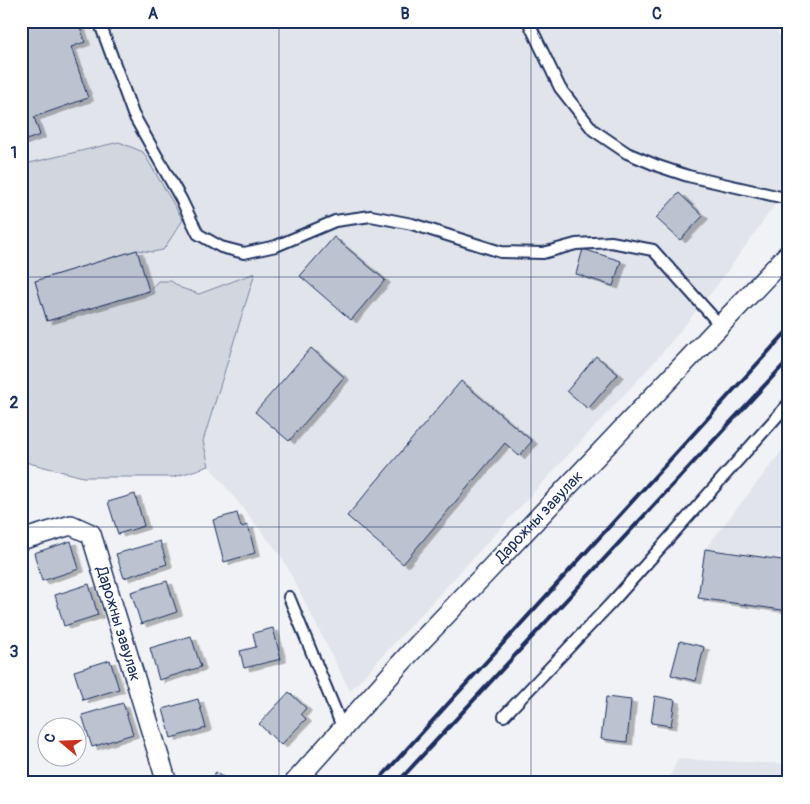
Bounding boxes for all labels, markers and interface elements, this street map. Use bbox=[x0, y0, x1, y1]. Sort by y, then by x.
text: A bbox=[148, 4, 159, 24]
text: B bbox=[400, 4, 410, 24]
text: C bbox=[652, 4, 662, 24]
text: 1 bbox=[11, 143, 17, 163]
text: 2 bbox=[10, 393, 19, 413]
street label: Дарожны завулак bbox=[490, 467, 587, 568]
street label: Дарожны завулак bbox=[91, 563, 145, 684]
text: 3 bbox=[10, 642, 19, 662]
north arrow bbox=[38, 716, 88, 766]
text: С bbox=[41, 731, 60, 745]

